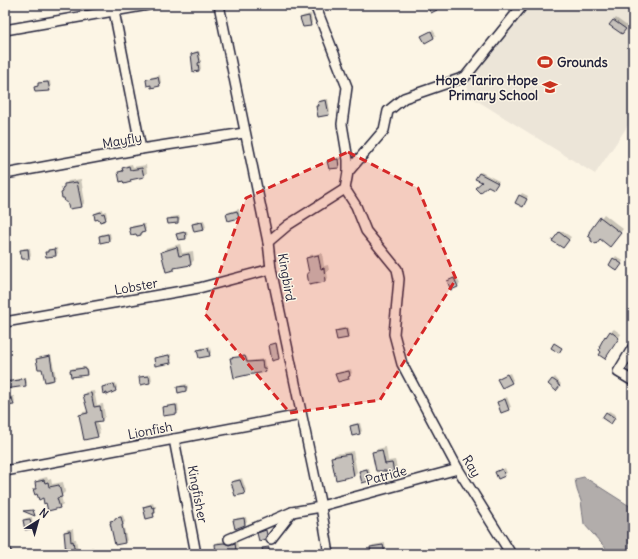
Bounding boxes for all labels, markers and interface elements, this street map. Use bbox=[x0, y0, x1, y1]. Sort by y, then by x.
sports icon: Grounds bbox=[536, 53, 554, 71]
place label: Grounds bbox=[557, 54, 608, 71]
place label: Hope Tariro Hope Primary School bbox=[436, 72, 538, 104]
school or university icon: Hope Tariro Hope Primary School bbox=[541, 78, 559, 96]
street label: Mayfly bbox=[101, 129, 143, 152]
street label: Kingbird bbox=[274, 252, 299, 303]
street label: Lobster bbox=[113, 274, 160, 299]
street label: Lionfish bbox=[126, 418, 174, 443]
street label: Ray bbox=[458, 452, 485, 480]
street label: Patride bbox=[364, 462, 409, 489]
street label: Kingfisher bbox=[184, 464, 212, 525]
north arrow bbox=[18, 501, 58, 541]
text: N bbox=[37, 505, 51, 521]

